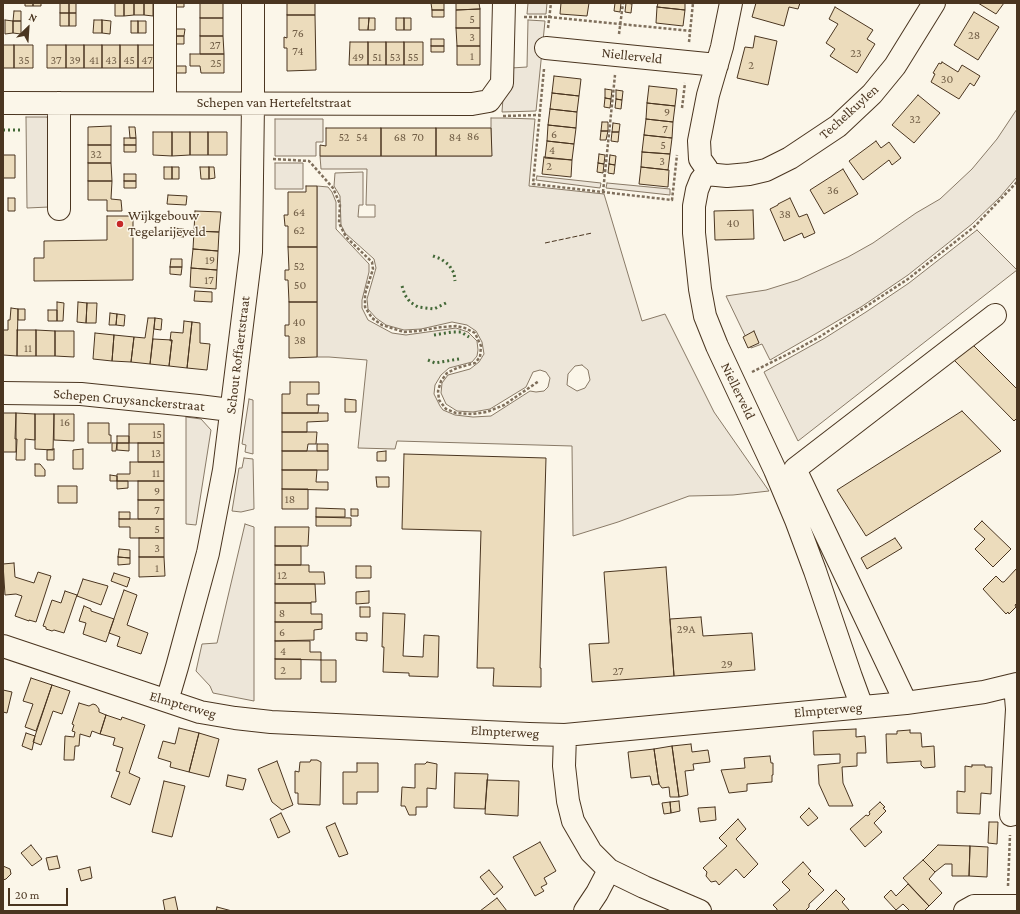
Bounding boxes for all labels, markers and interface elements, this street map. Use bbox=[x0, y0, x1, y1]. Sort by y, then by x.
north arrow bbox=[8, 8, 48, 48]
text: N bbox=[27, 10, 39, 24]
house number: 5 bbox=[469, 12, 475, 26]
house number: 76 bbox=[292, 26, 304, 40]
house number: 28 bbox=[968, 28, 980, 42]
house number: 3 bbox=[469, 30, 475, 44]
house number: 27 bbox=[209, 38, 221, 52]
house number: 74 bbox=[292, 44, 304, 58]
street label: Niellerveld bbox=[601, 44, 663, 68]
house number: 23 bbox=[850, 46, 862, 60]
house number: 1 bbox=[470, 49, 474, 63]
house number: 49 bbox=[352, 50, 364, 64]
house number: 51 bbox=[372, 50, 382, 64]
house number: 53 bbox=[389, 50, 401, 64]
house number: 55 bbox=[407, 50, 419, 64]
house number: 35 bbox=[18, 53, 30, 67]
house number: 37 bbox=[50, 53, 62, 67]
house number: 39 bbox=[69, 53, 81, 67]
house number: 41 bbox=[89, 53, 99, 67]
house number: 43 bbox=[105, 53, 117, 67]
house number: 45 bbox=[123, 53, 135, 67]
house number: 47 bbox=[141, 53, 153, 67]
house number: 25 bbox=[210, 56, 222, 70]
house number: 2 bbox=[748, 58, 754, 72]
house number: 30 bbox=[941, 72, 953, 86]
street label: Techelkuylen bbox=[816, 81, 882, 143]
street label: Schepen van Hertefeltstraat bbox=[197, 95, 351, 111]
house number: 9 bbox=[664, 105, 670, 119]
house number: 32 bbox=[909, 112, 921, 126]
house number: 7 bbox=[662, 122, 668, 136]
house number: 6 bbox=[551, 127, 557, 141]
house number: 86 bbox=[467, 129, 479, 143]
house number: 52 bbox=[338, 130, 350, 144]
house number: 54 bbox=[356, 130, 368, 144]
house number: 68 bbox=[394, 130, 406, 144]
house number: 70 bbox=[412, 130, 424, 144]
house number: 84 bbox=[449, 130, 461, 144]
house number: 5 bbox=[660, 138, 666, 152]
house number: 4 bbox=[549, 143, 555, 157]
house number: 32 bbox=[90, 147, 102, 161]
house number: 3 bbox=[659, 154, 665, 168]
house number: 2 bbox=[546, 159, 552, 173]
house number: 36 bbox=[827, 183, 839, 197]
house number: 64 bbox=[293, 205, 305, 219]
house number: 38 bbox=[779, 207, 791, 221]
place label: Wijkgebouw Tegelarijeveld bbox=[128, 208, 206, 240]
house number: 40 bbox=[727, 216, 739, 230]
marker: Wijkgebouw Tegelarijeveld bbox=[115, 219, 125, 229]
house number: 62 bbox=[293, 223, 305, 237]
house number: 19 bbox=[205, 253, 215, 267]
house number: 52 bbox=[293, 259, 305, 273]
house number: 17 bbox=[204, 273, 214, 287]
house number: 50 bbox=[294, 278, 306, 292]
street label: Schout Roffaertstraat bbox=[222, 295, 254, 415]
house number: 40 bbox=[293, 315, 305, 329]
house number: 38 bbox=[294, 333, 306, 347]
house number: 11 bbox=[24, 341, 32, 355]
street label: Niellerveld bbox=[717, 360, 759, 422]
street label: Schepen Cruysanckerstraat bbox=[53, 385, 205, 415]
house number: 16 bbox=[60, 415, 70, 429]
house number: 15 bbox=[152, 427, 162, 441]
house number: 13 bbox=[151, 446, 161, 460]
house number: 11 bbox=[152, 466, 160, 480]
house number: 9 bbox=[154, 484, 160, 498]
house number: 18 bbox=[285, 492, 295, 506]
house number: 7 bbox=[154, 503, 160, 517]
house number: 5 bbox=[154, 522, 160, 536]
house number: 3 bbox=[154, 541, 160, 555]
house number: 1 bbox=[155, 561, 159, 575]
house number: 12 bbox=[277, 568, 287, 582]
house number: 8 bbox=[279, 606, 285, 620]
house number: 29A bbox=[677, 622, 695, 636]
house number: 6 bbox=[279, 625, 285, 639]
house number: 4 bbox=[280, 644, 286, 658]
house number: 29 bbox=[721, 657, 733, 671]
house number: 2 bbox=[280, 663, 286, 677]
house number: 27 bbox=[612, 664, 624, 678]
street label: Elmpterweg bbox=[148, 687, 218, 723]
street label: Elmpterweg bbox=[793, 699, 863, 721]
street label: Elmpterweg bbox=[470, 722, 540, 742]
scale bar bbox=[10, 880, 70, 906]
text: 20 m bbox=[15, 888, 39, 902]

